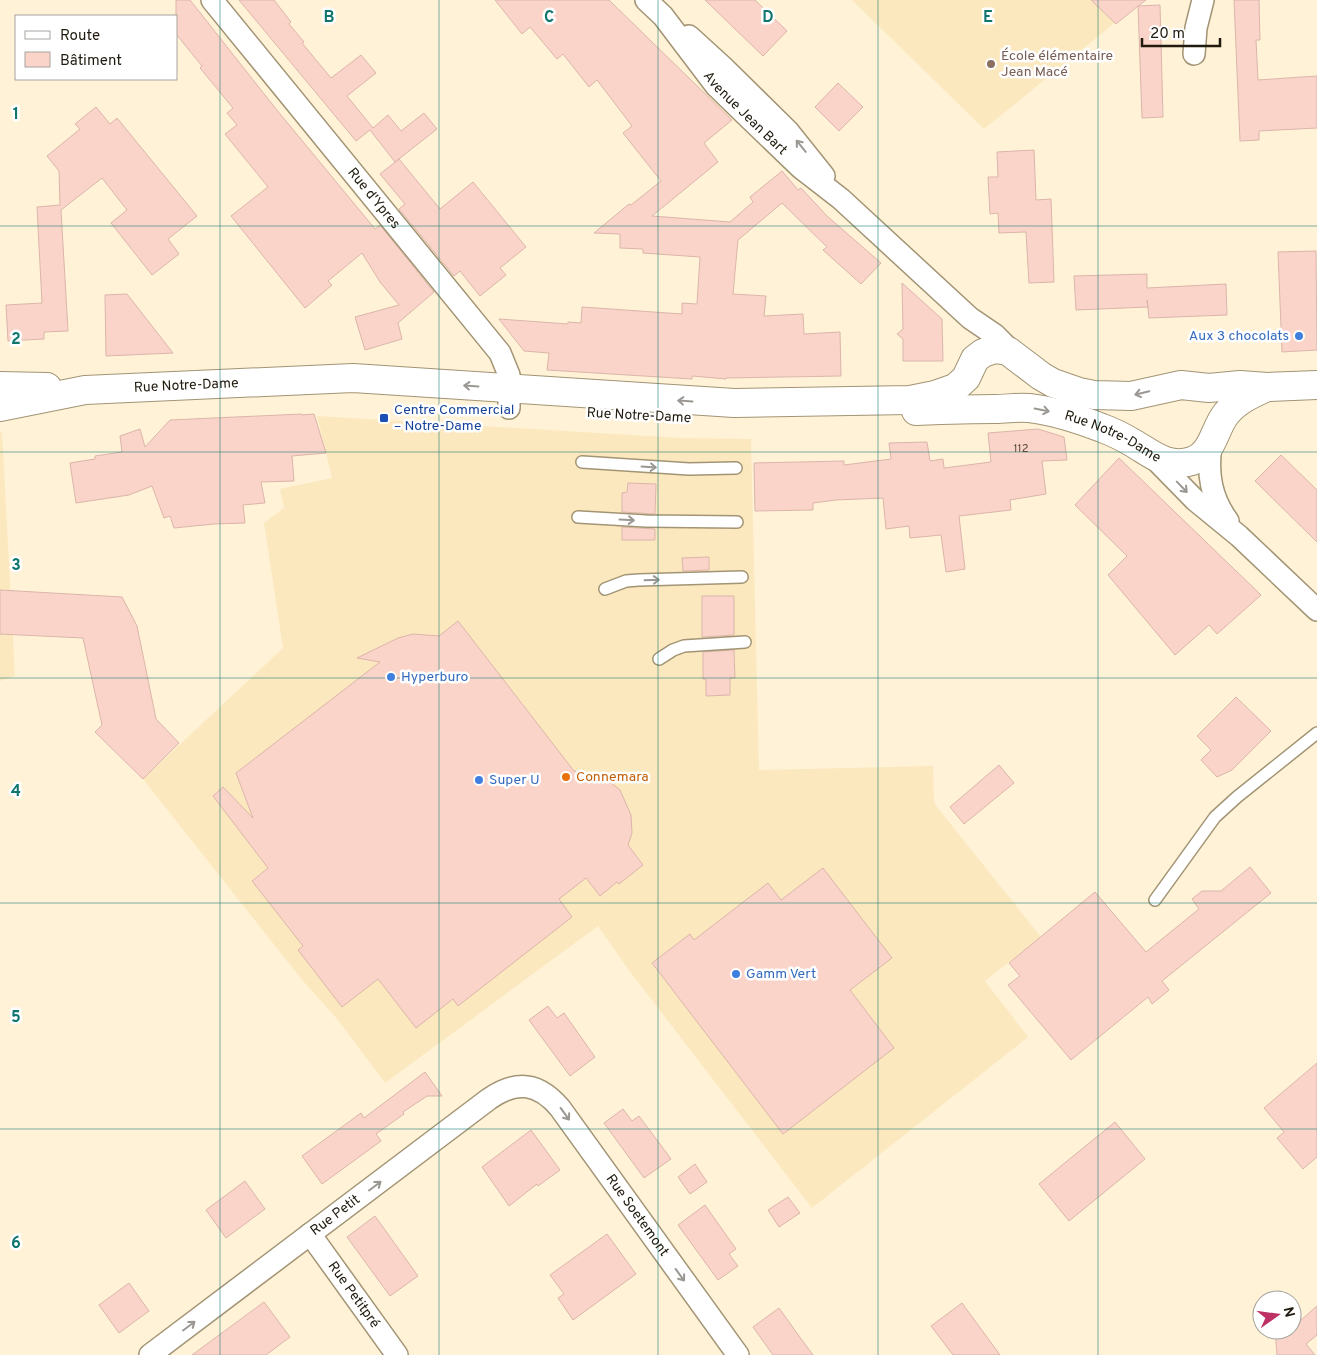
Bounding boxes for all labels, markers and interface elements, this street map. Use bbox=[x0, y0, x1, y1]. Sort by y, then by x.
text: B bbox=[323, 8, 335, 28]
text: C bbox=[544, 8, 554, 28]
text: D bbox=[762, 8, 774, 28]
text: E bbox=[983, 8, 993, 28]
legend bbox=[15, 15, 178, 80]
scale bar bbox=[1142, 15, 1220, 47]
text: 20 m bbox=[1150, 25, 1185, 44]
text: Route bbox=[60, 27, 100, 46]
place label: École élémentaire Jean Macé bbox=[1001, 47, 1113, 81]
text: Bâtiment bbox=[60, 52, 122, 71]
marker: École élémentaire Jean Macé bbox=[985, 58, 997, 70]
street label: Avenue Jean Bart bbox=[700, 68, 791, 159]
text: 1 bbox=[13, 105, 19, 125]
one-way arrow bbox=[796, 140, 807, 153]
street label: Rue d'Ypres bbox=[344, 164, 404, 232]
place label: Aux 3 chocolats bbox=[1189, 328, 1289, 345]
text: 2 bbox=[11, 330, 21, 350]
marker: Aux 3 chocolats bbox=[1293, 330, 1305, 342]
street label: Rue Notre-Dame bbox=[133, 375, 239, 396]
one-way arrow bbox=[463, 382, 479, 391]
one-way arrow bbox=[1135, 389, 1151, 398]
one-way arrow bbox=[678, 396, 694, 405]
place label: Centre Commercial – Notre-Dame bbox=[394, 402, 514, 435]
street label: Rue Notre-Dame bbox=[586, 405, 692, 427]
one-way arrow bbox=[1034, 406, 1050, 416]
street label: Rue Notre-Dame bbox=[1062, 407, 1164, 466]
marker: Centre Commercial – Notre-Dame bbox=[378, 412, 390, 424]
house number: 112 bbox=[1014, 442, 1028, 456]
one-way arrow bbox=[640, 462, 656, 471]
one-way arrow bbox=[1176, 481, 1188, 493]
one-way arrow bbox=[619, 515, 635, 524]
text: 3 bbox=[11, 556, 21, 576]
one-way arrow bbox=[644, 575, 660, 584]
place label: Hyperburo bbox=[401, 669, 468, 686]
marker: Hyperburo bbox=[385, 671, 397, 683]
place label: Connemara bbox=[576, 769, 649, 786]
marker: Connemara bbox=[560, 771, 572, 783]
place label: Super U bbox=[489, 772, 540, 789]
marker: Super U bbox=[473, 774, 485, 786]
text: 4 bbox=[11, 782, 21, 802]
place label: Gamm Vert bbox=[746, 966, 816, 983]
marker: Gamm Vert bbox=[730, 968, 742, 980]
text: 5 bbox=[11, 1008, 21, 1028]
one-way arrow bbox=[559, 1107, 570, 1121]
street label: Rue Soetemont bbox=[602, 1171, 673, 1260]
one-way arrow bbox=[368, 1181, 382, 1191]
street label: Rue Petit bbox=[307, 1191, 363, 1239]
text: 6 bbox=[11, 1234, 21, 1254]
street label: Rue Petitpré bbox=[324, 1258, 383, 1331]
one-way arrow bbox=[675, 1268, 685, 1282]
north arrow bbox=[1252, 1290, 1302, 1340]
text: N bbox=[1279, 1305, 1298, 1319]
one-way arrow bbox=[182, 1321, 196, 1331]

